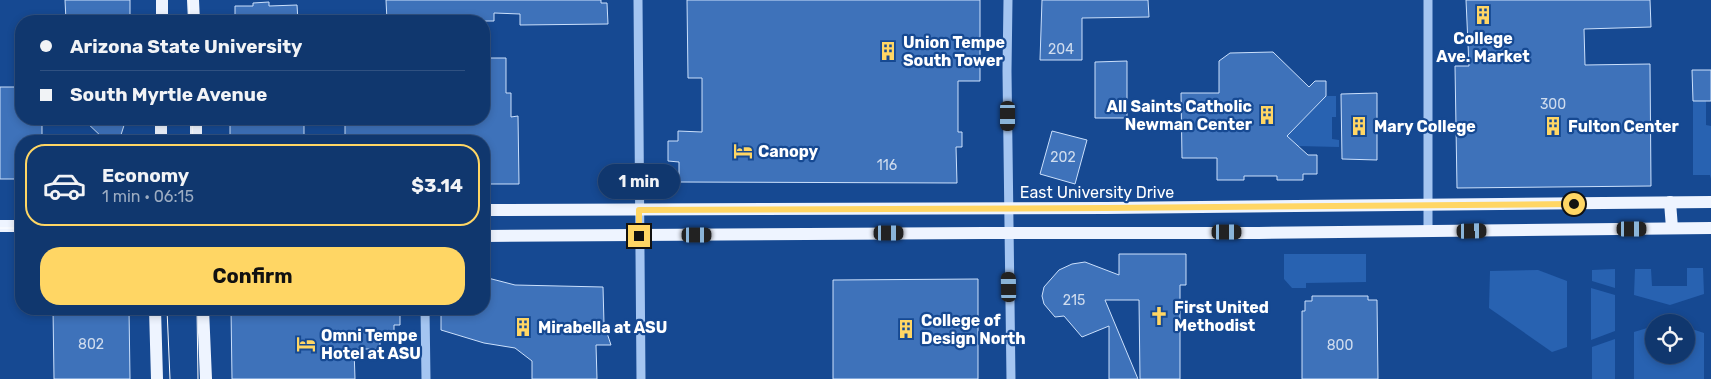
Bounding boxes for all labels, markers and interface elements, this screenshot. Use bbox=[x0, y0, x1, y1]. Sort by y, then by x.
building icon: College Ave. Market bbox=[1472, 4, 1494, 26]
place label: College Ave. Market bbox=[1436, 29, 1530, 66]
place label: Union Tempe South Tower bbox=[903, 33, 1005, 70]
text: Arizona State University bbox=[70, 35, 302, 58]
building icon: Union Tempe South Tower bbox=[877, 40, 899, 62]
house number: 204 bbox=[1048, 41, 1074, 58]
text: South Myrtle Avenue bbox=[70, 83, 267, 106]
house number: 300 bbox=[1540, 96, 1566, 113]
place label: All Saints Catholic Newman Center bbox=[1107, 97, 1253, 134]
car bbox=[1000, 101, 1015, 131]
building icon: All Saints Catholic Newman Center bbox=[1256, 104, 1278, 126]
building icon: Mary College bbox=[1348, 115, 1370, 137]
building icon: Fulton Center bbox=[1542, 115, 1564, 137]
place label: Mary College bbox=[1374, 117, 1476, 136]
place label: Fulton Center bbox=[1568, 117, 1679, 136]
hotel icon: Canopy bbox=[732, 140, 754, 162]
place label: Canopy bbox=[758, 142, 818, 161]
house number: 202 bbox=[1050, 149, 1076, 166]
house number: 116 bbox=[877, 157, 897, 174]
icon: car bbox=[42, 163, 87, 208]
text: Economy bbox=[102, 164, 189, 187]
callout: 1 min bbox=[598, 164, 680, 198]
text: 1 min bbox=[619, 172, 659, 191]
text: $3.14 bbox=[411, 174, 463, 197]
street label: East University Drive bbox=[1020, 183, 1174, 202]
text: 1 min · 06:15 bbox=[102, 187, 194, 206]
route start bbox=[1563, 193, 1585, 215]
car bbox=[1617, 222, 1647, 237]
car bbox=[1456, 223, 1487, 239]
route end bbox=[628, 225, 650, 247]
car bbox=[1212, 225, 1242, 240]
car bbox=[874, 226, 904, 241]
car bbox=[682, 228, 712, 243]
button: Confirm bbox=[40, 247, 465, 305]
car bbox=[1001, 272, 1016, 302]
house number: 215 bbox=[1063, 292, 1085, 309]
place label: First United Methodist bbox=[1174, 298, 1269, 335]
church icon: First United Methodist bbox=[1148, 305, 1170, 327]
place label: College of Design North bbox=[921, 311, 1026, 348]
map controls bbox=[1645, 314, 1695, 364]
button: locate bbox=[1645, 314, 1695, 364]
building icon: Mirabella at ASU bbox=[512, 316, 534, 338]
place label: Mirabella at ASU bbox=[538, 318, 667, 337]
building icon: College of Design North bbox=[895, 318, 917, 340]
place label: Omni Tempe Hotel at ASU bbox=[321, 326, 421, 363]
hotel icon: Omni Tempe Hotel at ASU bbox=[295, 333, 317, 355]
house number: 802 bbox=[78, 336, 104, 353]
house number: 800 bbox=[1327, 337, 1353, 354]

